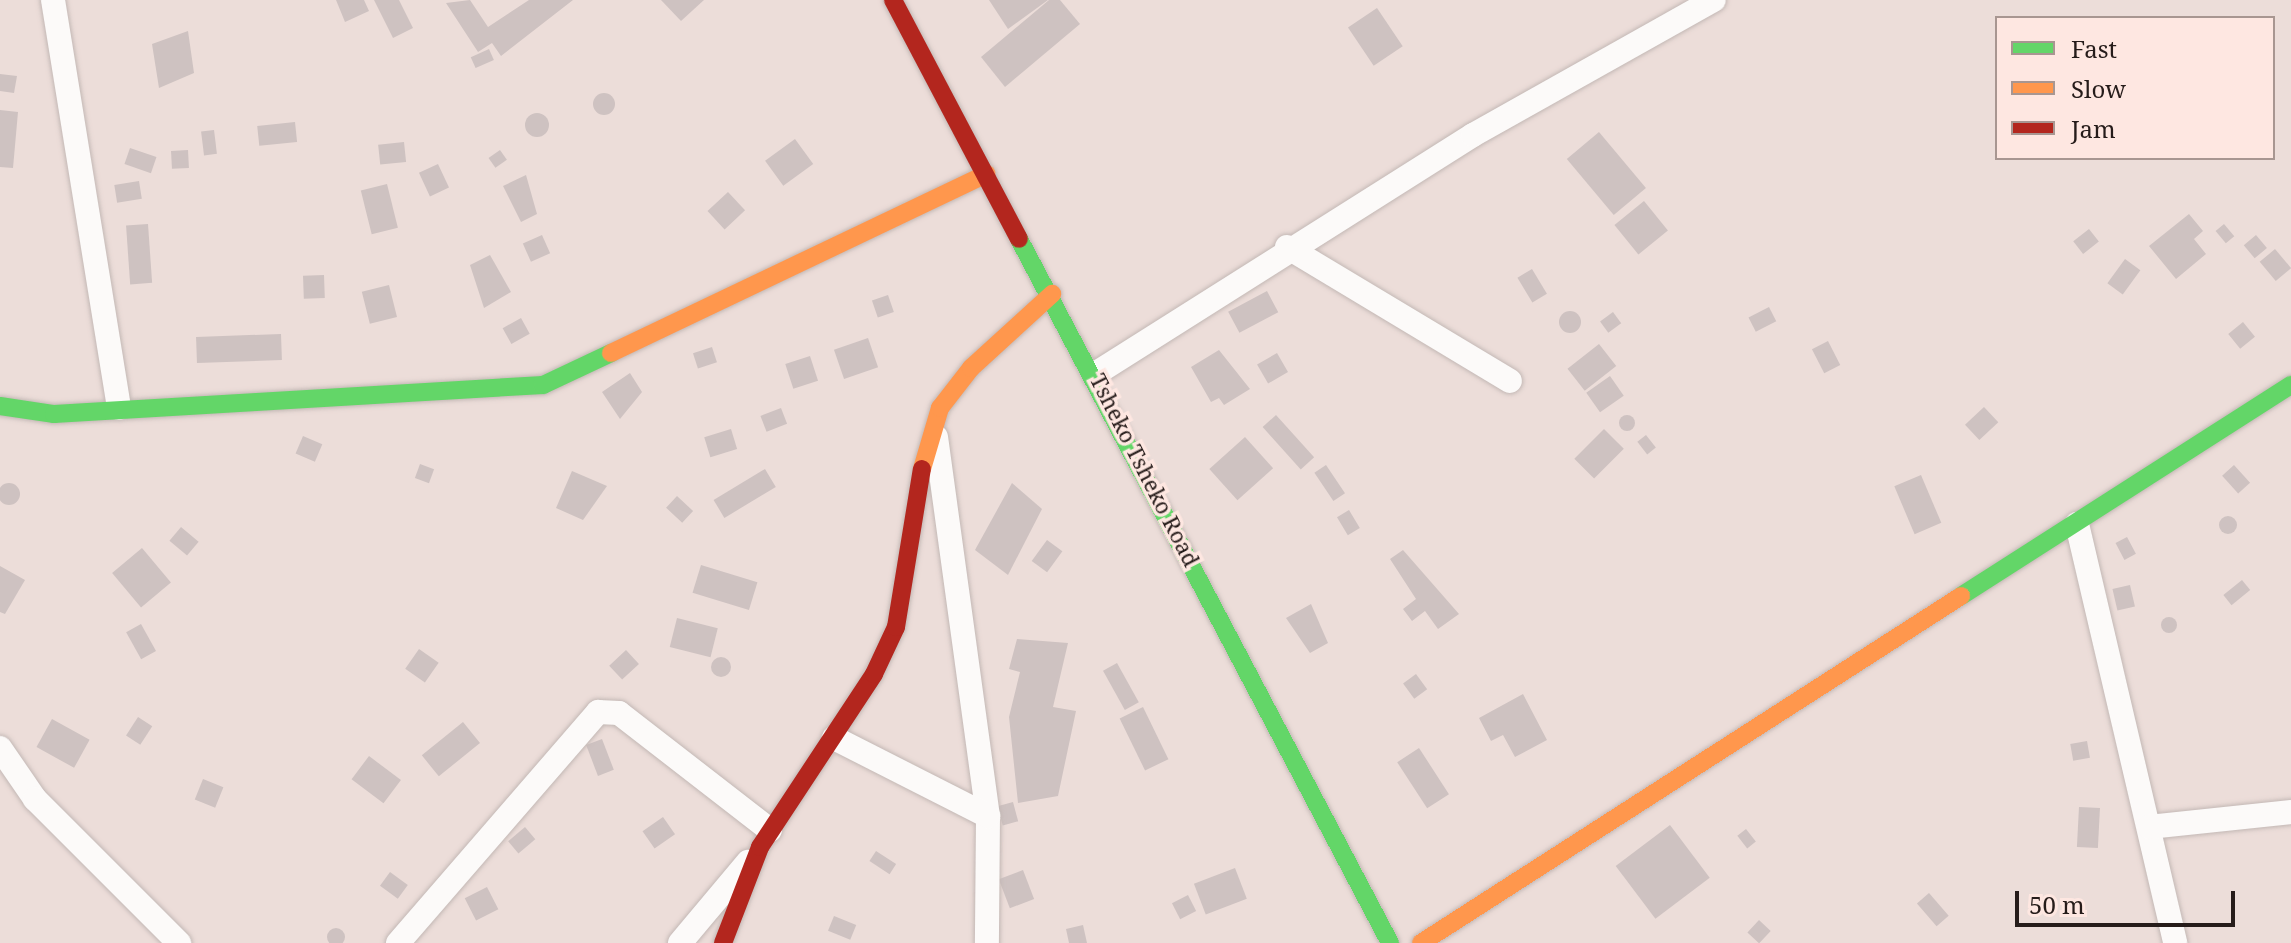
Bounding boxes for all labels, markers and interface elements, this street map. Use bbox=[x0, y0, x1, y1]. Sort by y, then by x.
legend bbox=[1995, 16, 2275, 160]
text: Fast bbox=[2071, 32, 2117, 65]
text: Slow bbox=[2071, 72, 2126, 105]
text: Jam bbox=[2071, 112, 2116, 145]
street label: Tsheko Tsheko Road bbox=[1085, 369, 1205, 571]
scale bar bbox=[2019, 875, 2239, 925]
text: 50 m bbox=[2029, 888, 2085, 921]

